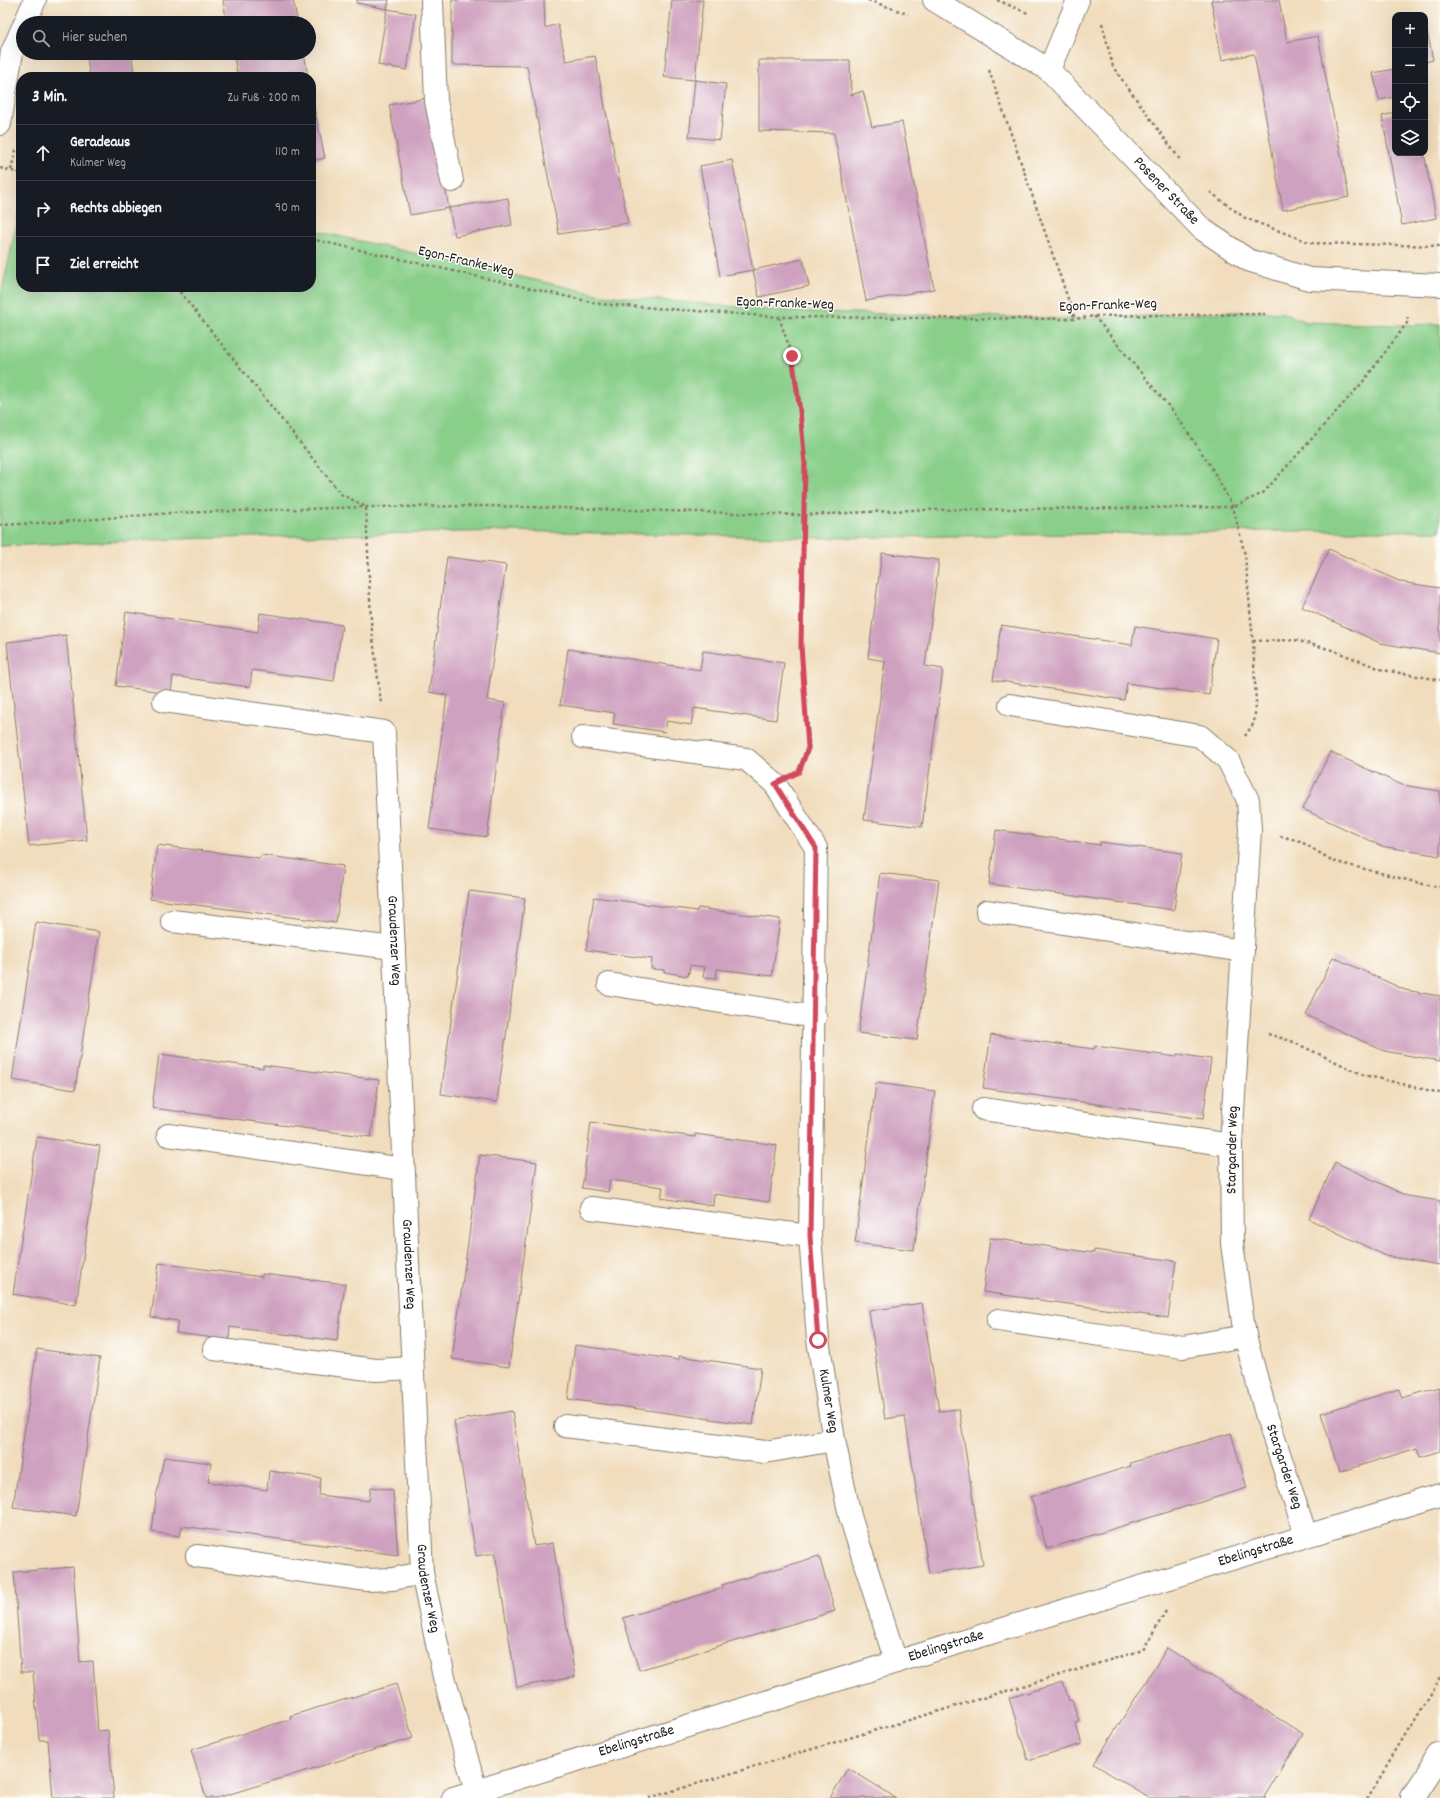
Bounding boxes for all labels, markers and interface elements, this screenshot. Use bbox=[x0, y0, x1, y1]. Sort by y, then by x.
map controls bbox=[1392, 12, 1428, 156]
button: + bbox=[1392, 12, 1428, 48]
search box bbox=[16, 16, 316, 60]
icon: search bbox=[30, 27, 52, 49]
text: Hier suchen bbox=[62, 27, 127, 49]
button: − bbox=[1392, 48, 1428, 84]
button: locate bbox=[1392, 84, 1428, 120]
text: 3 Min. bbox=[32, 86, 67, 110]
text: Zu Fuß · 200 m bbox=[227, 89, 300, 108]
button: layers bbox=[1392, 120, 1428, 156]
text: Geradeaus bbox=[70, 132, 130, 154]
icon: ahead bbox=[32, 142, 54, 164]
text: 110 m bbox=[275, 143, 300, 162]
street label: Posener Straße bbox=[1127, 152, 1204, 231]
text: Kulmer Weg bbox=[70, 154, 126, 173]
icon: right bbox=[32, 198, 54, 220]
text: Rechts abbiegen bbox=[70, 198, 162, 220]
text: 90 m bbox=[275, 199, 300, 218]
street label: Egon-Franke-Weg bbox=[416, 240, 516, 284]
icon: arrive bbox=[32, 254, 54, 276]
text: Ziel erreicht bbox=[70, 254, 138, 276]
street label: Egon-Franke-Weg bbox=[736, 291, 834, 317]
street label: Egon-Franke-Weg bbox=[1059, 293, 1157, 319]
route end bbox=[783, 347, 801, 365]
street label: Graudenzer Weg bbox=[380, 895, 406, 986]
street label: Stargarder Weg bbox=[1221, 1106, 1245, 1194]
street label: Graudenzer Weg bbox=[395, 1219, 421, 1310]
route start bbox=[809, 1331, 827, 1349]
street label: Kulmer Weg bbox=[812, 1367, 844, 1435]
street label: Stargarder Weg bbox=[1259, 1421, 1308, 1512]
street label: Ebelingstraße bbox=[1215, 1529, 1297, 1573]
street label: Graudenzer Weg bbox=[410, 1543, 445, 1635]
street label: Ebelingstraße bbox=[906, 1624, 987, 1669]
street label: Ebelingstraße bbox=[596, 1720, 677, 1764]

